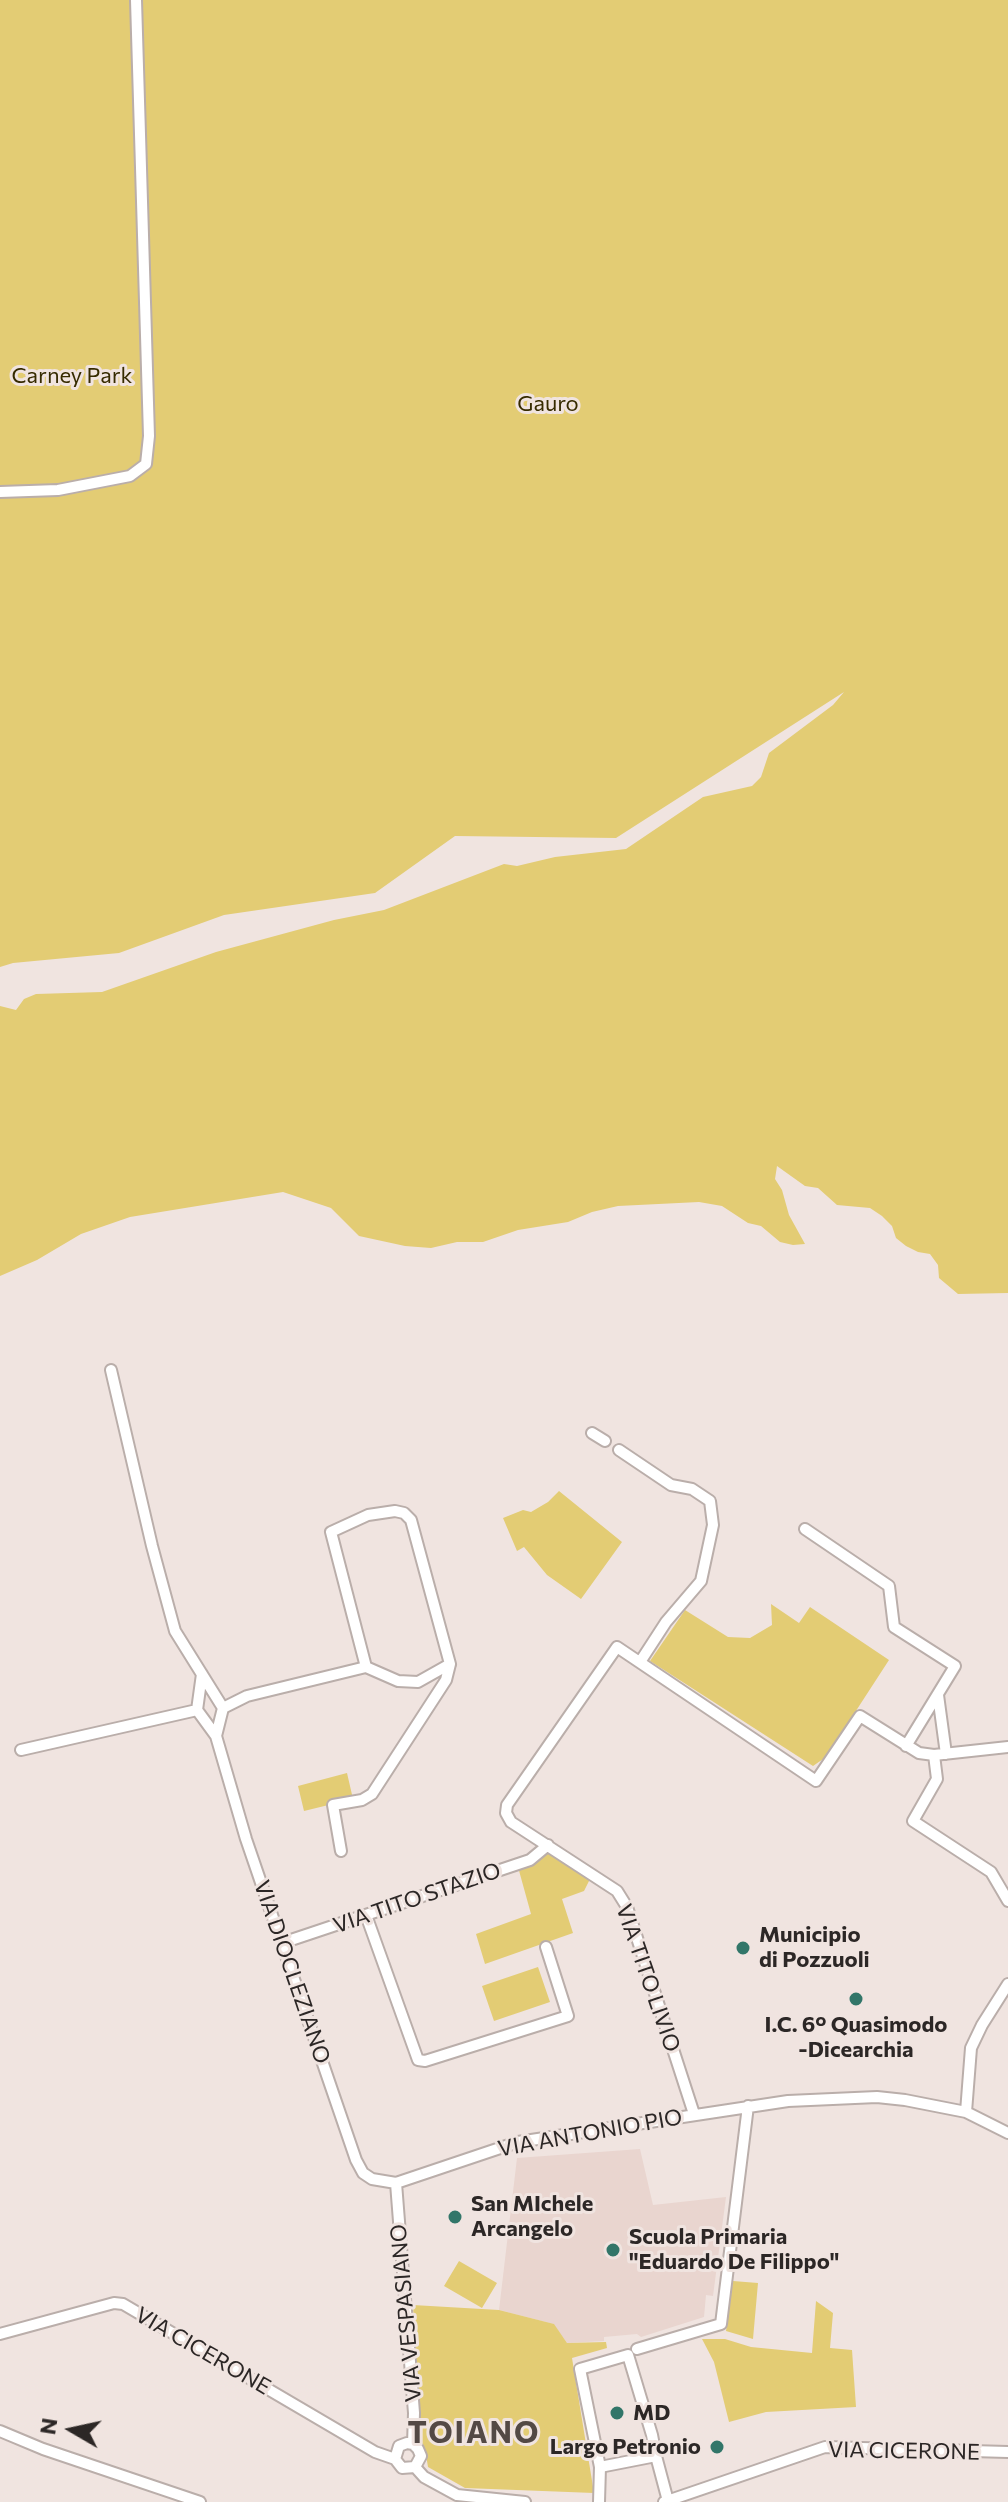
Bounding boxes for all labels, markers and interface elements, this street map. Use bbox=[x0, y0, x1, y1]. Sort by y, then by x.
park label: Carney Park bbox=[12, 363, 132, 389]
park label: Gauro bbox=[517, 391, 579, 417]
street label: VIA TITO STAZIO bbox=[330, 1857, 504, 1939]
street label: VIA DIOCLEZIANO bbox=[248, 1877, 336, 2067]
street label: VIA TITO LIVIO bbox=[610, 1901, 686, 2055]
place label: Municipio di Pozzuoli bbox=[759, 1922, 870, 1974]
marker: Municipio di Pozzuoli bbox=[734, 1939, 752, 1957]
marker: I.C. 6° Quasimodo -Dicearchia bbox=[847, 1990, 865, 2008]
place label: I.C. 6° Quasimodo -Dicearchia bbox=[765, 2012, 947, 2064]
street label: VIA ANTONIO PIO bbox=[496, 2104, 684, 2162]
place label: San MIchele Arcangelo bbox=[471, 2191, 593, 2242]
marker: San MIchele Arcangelo bbox=[446, 2208, 464, 2226]
street label: VIA VESPASIANO bbox=[385, 2223, 427, 2403]
place label: Scuola Primaria "Eduardo De Filippo" bbox=[629, 2224, 839, 2276]
marker: Scuola Primaria "Eduardo De Filippo" bbox=[604, 2241, 622, 2259]
street label: VIA CICERONE bbox=[131, 2302, 275, 2400]
north arrow bbox=[32, 2390, 112, 2470]
place label: MD bbox=[633, 2400, 670, 2426]
marker: MD bbox=[608, 2404, 626, 2422]
district label: TOIANO bbox=[407, 2415, 541, 2451]
text: N bbox=[33, 2416, 62, 2436]
place label: Largo Petronio bbox=[550, 2434, 701, 2460]
street label: VIA CICERONE bbox=[828, 2436, 980, 2466]
marker: Largo Petronio bbox=[708, 2438, 726, 2456]

